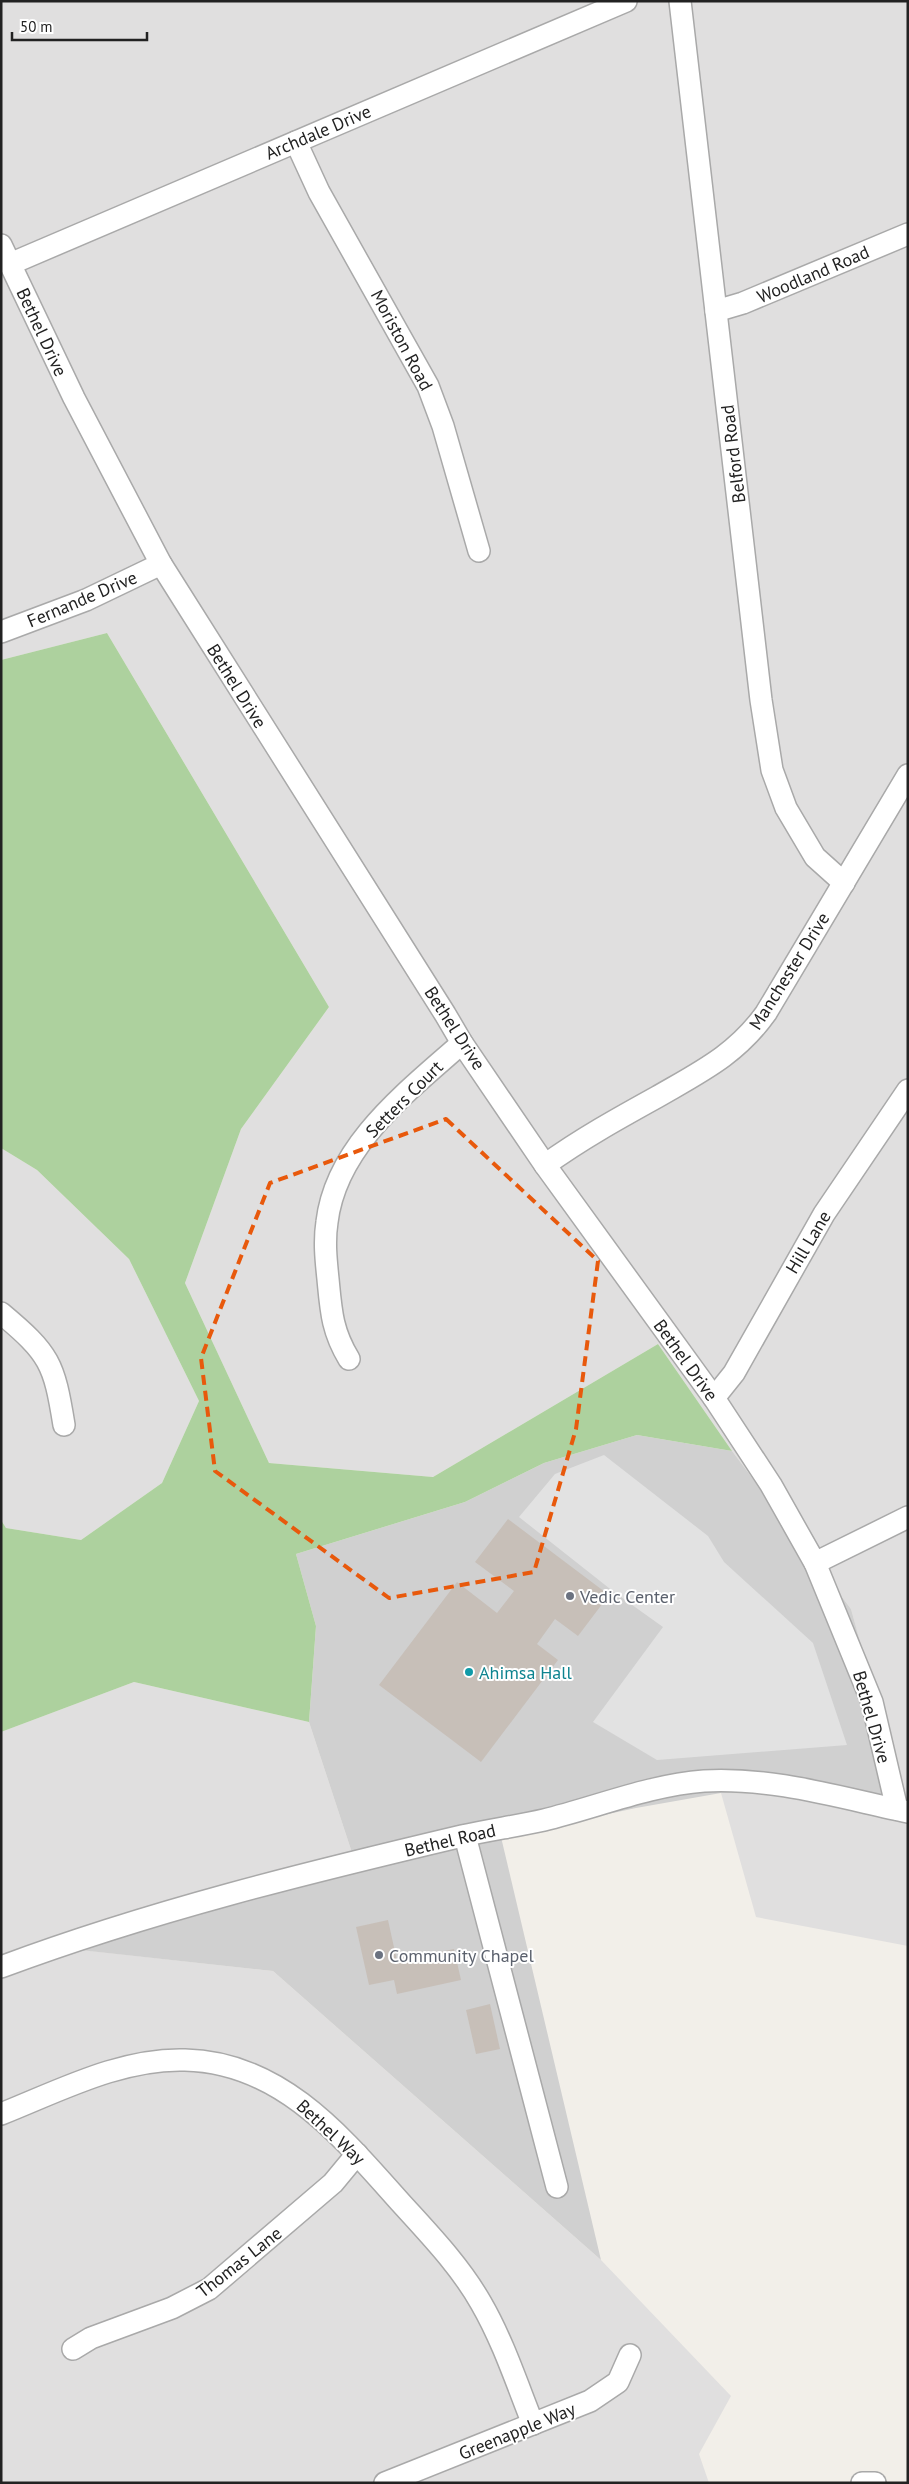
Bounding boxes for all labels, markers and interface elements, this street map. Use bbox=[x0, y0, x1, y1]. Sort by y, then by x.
scale bar bbox=[12, 10, 148, 42]
text: 50 m bbox=[20, 17, 53, 36]
street label: Archdale Drive bbox=[262, 99, 374, 165]
street label: Woodland Road bbox=[753, 240, 873, 308]
street label: Bethel Drive bbox=[11, 284, 73, 380]
street label: Moriston Road bbox=[366, 286, 438, 394]
street label: Belford Road bbox=[716, 404, 750, 504]
street label: Fernande Drive bbox=[24, 566, 140, 632]
street label: Bethel Drive bbox=[202, 640, 272, 732]
street label: Manchester Drive bbox=[744, 908, 834, 1034]
street label: Bethel Drive bbox=[419, 982, 491, 1074]
street label: Setters Court bbox=[360, 1055, 448, 1143]
street label: Hill Lane bbox=[780, 1206, 836, 1278]
street label: Bethel Drive bbox=[649, 1315, 723, 1405]
place label: Vedic Center bbox=[579, 1585, 675, 1608]
marker: Vedic Center bbox=[564, 1590, 576, 1602]
place label: Ahimsa Hall bbox=[479, 1661, 572, 1684]
marker: Ahimsa Hall bbox=[463, 1666, 475, 1678]
street label: Bethel Drive bbox=[848, 1668, 896, 1766]
street label: Bethel Road bbox=[402, 1818, 498, 1862]
place label: Community Chapel bbox=[389, 1944, 534, 1967]
marker: Community Chapel bbox=[373, 1949, 385, 1961]
street label: Bethel Way bbox=[292, 2094, 371, 2170]
street label: Thomas Lane bbox=[192, 2221, 286, 2303]
street label: Greenapple Way bbox=[455, 2397, 579, 2465]

